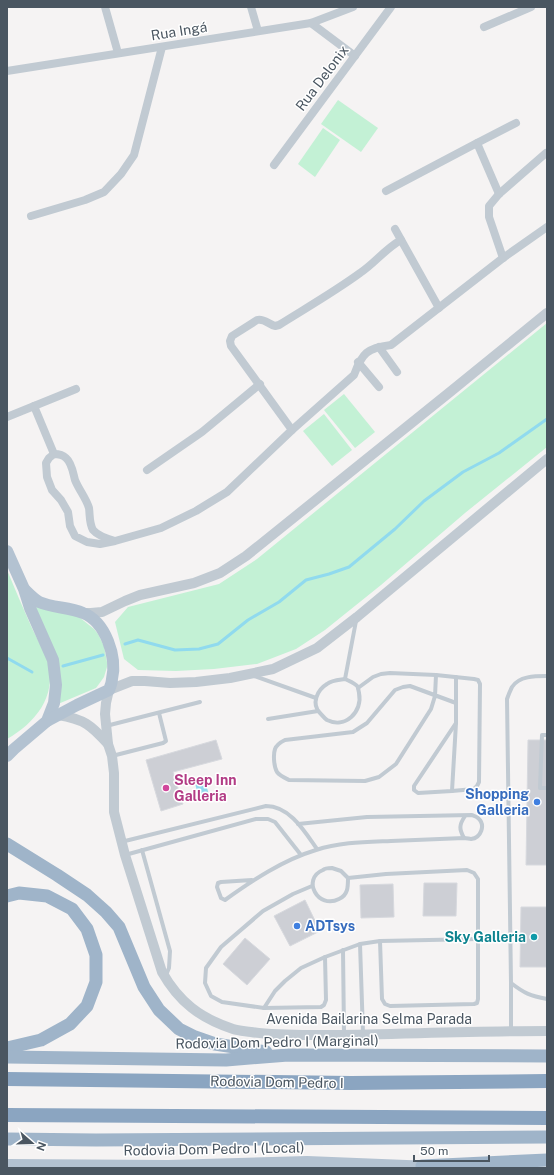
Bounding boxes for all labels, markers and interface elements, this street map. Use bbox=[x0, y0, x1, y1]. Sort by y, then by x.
street label: Rua Ingá bbox=[150, 19, 208, 43]
street label: Rua Delonix bbox=[292, 42, 352, 114]
place label: Sleep Inn Galleria bbox=[174, 772, 237, 804]
marker: Sleep Inn Galleria bbox=[161, 783, 171, 793]
place label: Shopping Galleria bbox=[465, 786, 529, 818]
marker: Shopping Galleria bbox=[532, 797, 542, 807]
place label: ADTsys bbox=[305, 918, 355, 934]
marker: ADTsys bbox=[292, 921, 302, 931]
place label: Sky Galleria bbox=[444, 929, 526, 945]
marker: Sky Galleria bbox=[529, 932, 539, 942]
street label: Avenida Bailarina Selma Parada bbox=[266, 1011, 472, 1027]
street label: Rodovia Dom Pedro I (Marginal) bbox=[175, 1032, 379, 1052]
street label: Rodovia Dom Pedro I bbox=[210, 1073, 344, 1091]
north arrow bbox=[12, 1123, 52, 1163]
scale bar bbox=[414, 1137, 489, 1163]
street label: Rodovia Dom Pedro I (Local) bbox=[123, 1139, 305, 1159]
text: N bbox=[34, 1140, 49, 1153]
text: 50 m bbox=[420, 1144, 448, 1158]

